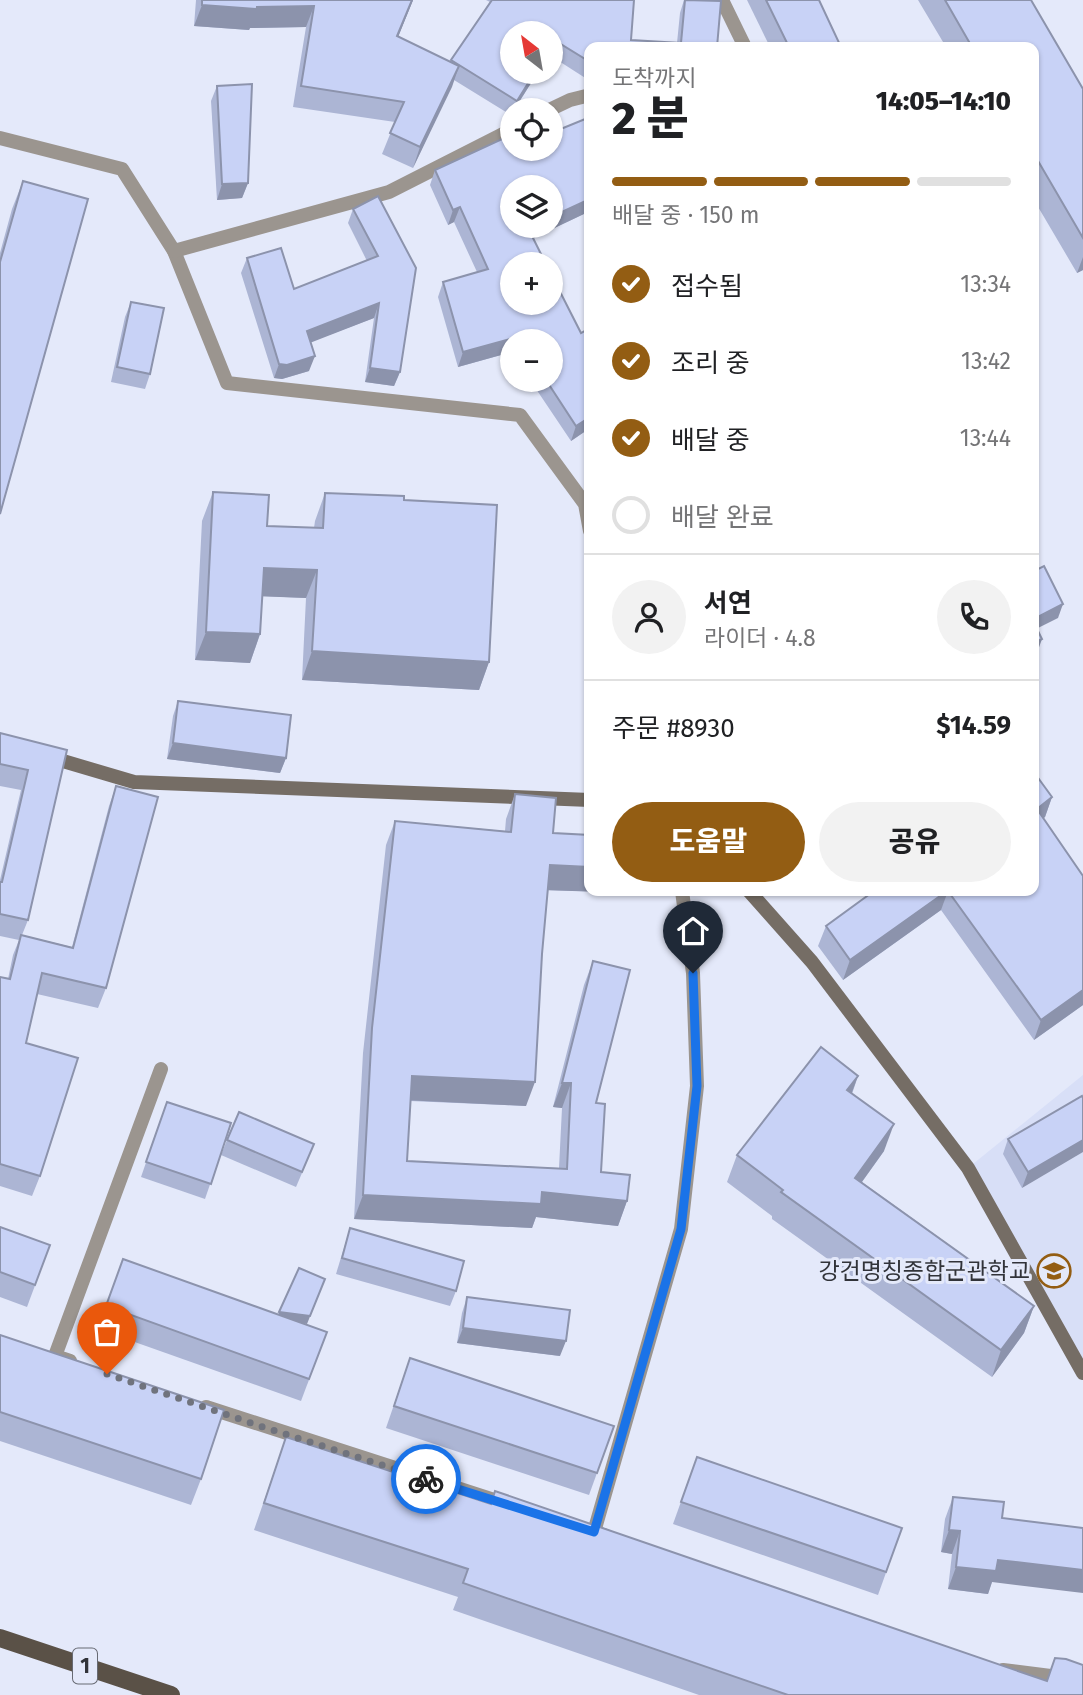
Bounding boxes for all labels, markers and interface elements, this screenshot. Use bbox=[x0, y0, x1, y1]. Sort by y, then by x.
north arrow bbox=[500, 21, 564, 84]
map controls bbox=[500, 21, 563, 392]
text: 도착까지 bbox=[612, 64, 697, 92]
text: 14:05–14:10 bbox=[876, 86, 1011, 117]
text: 2 분 bbox=[612, 91, 689, 146]
button: locate bbox=[500, 98, 563, 161]
button: layers bbox=[500, 175, 563, 238]
text: 배달 중 · 150 m bbox=[612, 201, 759, 229]
button: + bbox=[500, 252, 563, 315]
icon: check bbox=[612, 265, 650, 303]
text: 13:34 bbox=[960, 270, 1011, 298]
text: 접수됨 bbox=[671, 271, 743, 302]
button: − bbox=[500, 329, 563, 392]
icon: check bbox=[612, 342, 650, 380]
text: 13:42 bbox=[961, 347, 1011, 375]
text: 조리 중 bbox=[671, 348, 750, 379]
icon: check bbox=[612, 419, 650, 457]
text: 13:44 bbox=[960, 424, 1011, 452]
text: 배달 중 bbox=[671, 425, 750, 456]
text: 배달 완료 bbox=[671, 502, 774, 533]
button: person bbox=[612, 580, 686, 654]
button: phone bbox=[937, 580, 1011, 654]
text: 서연 bbox=[704, 588, 752, 619]
text: 라이더 · 4.8 bbox=[704, 624, 816, 652]
text: $14.59 bbox=[936, 710, 1011, 741]
text: 주문 #8930 bbox=[612, 713, 735, 744]
button: 도움말 bbox=[612, 802, 805, 882]
button: 공유 bbox=[819, 802, 1011, 882]
pin bbox=[663, 901, 723, 973]
icon: home bbox=[674, 912, 712, 950]
school or university icon: 강건명칭종합군관학교 bbox=[1035, 1252, 1073, 1290]
place label: 강건명칭종합군관학교 bbox=[818, 1257, 1030, 1285]
pin bbox=[77, 1302, 137, 1374]
icon: bag bbox=[88, 1313, 126, 1351]
courier bbox=[391, 1444, 461, 1514]
icon: bike bbox=[407, 1460, 445, 1498]
road number: 1 bbox=[73, 1648, 97, 1684]

